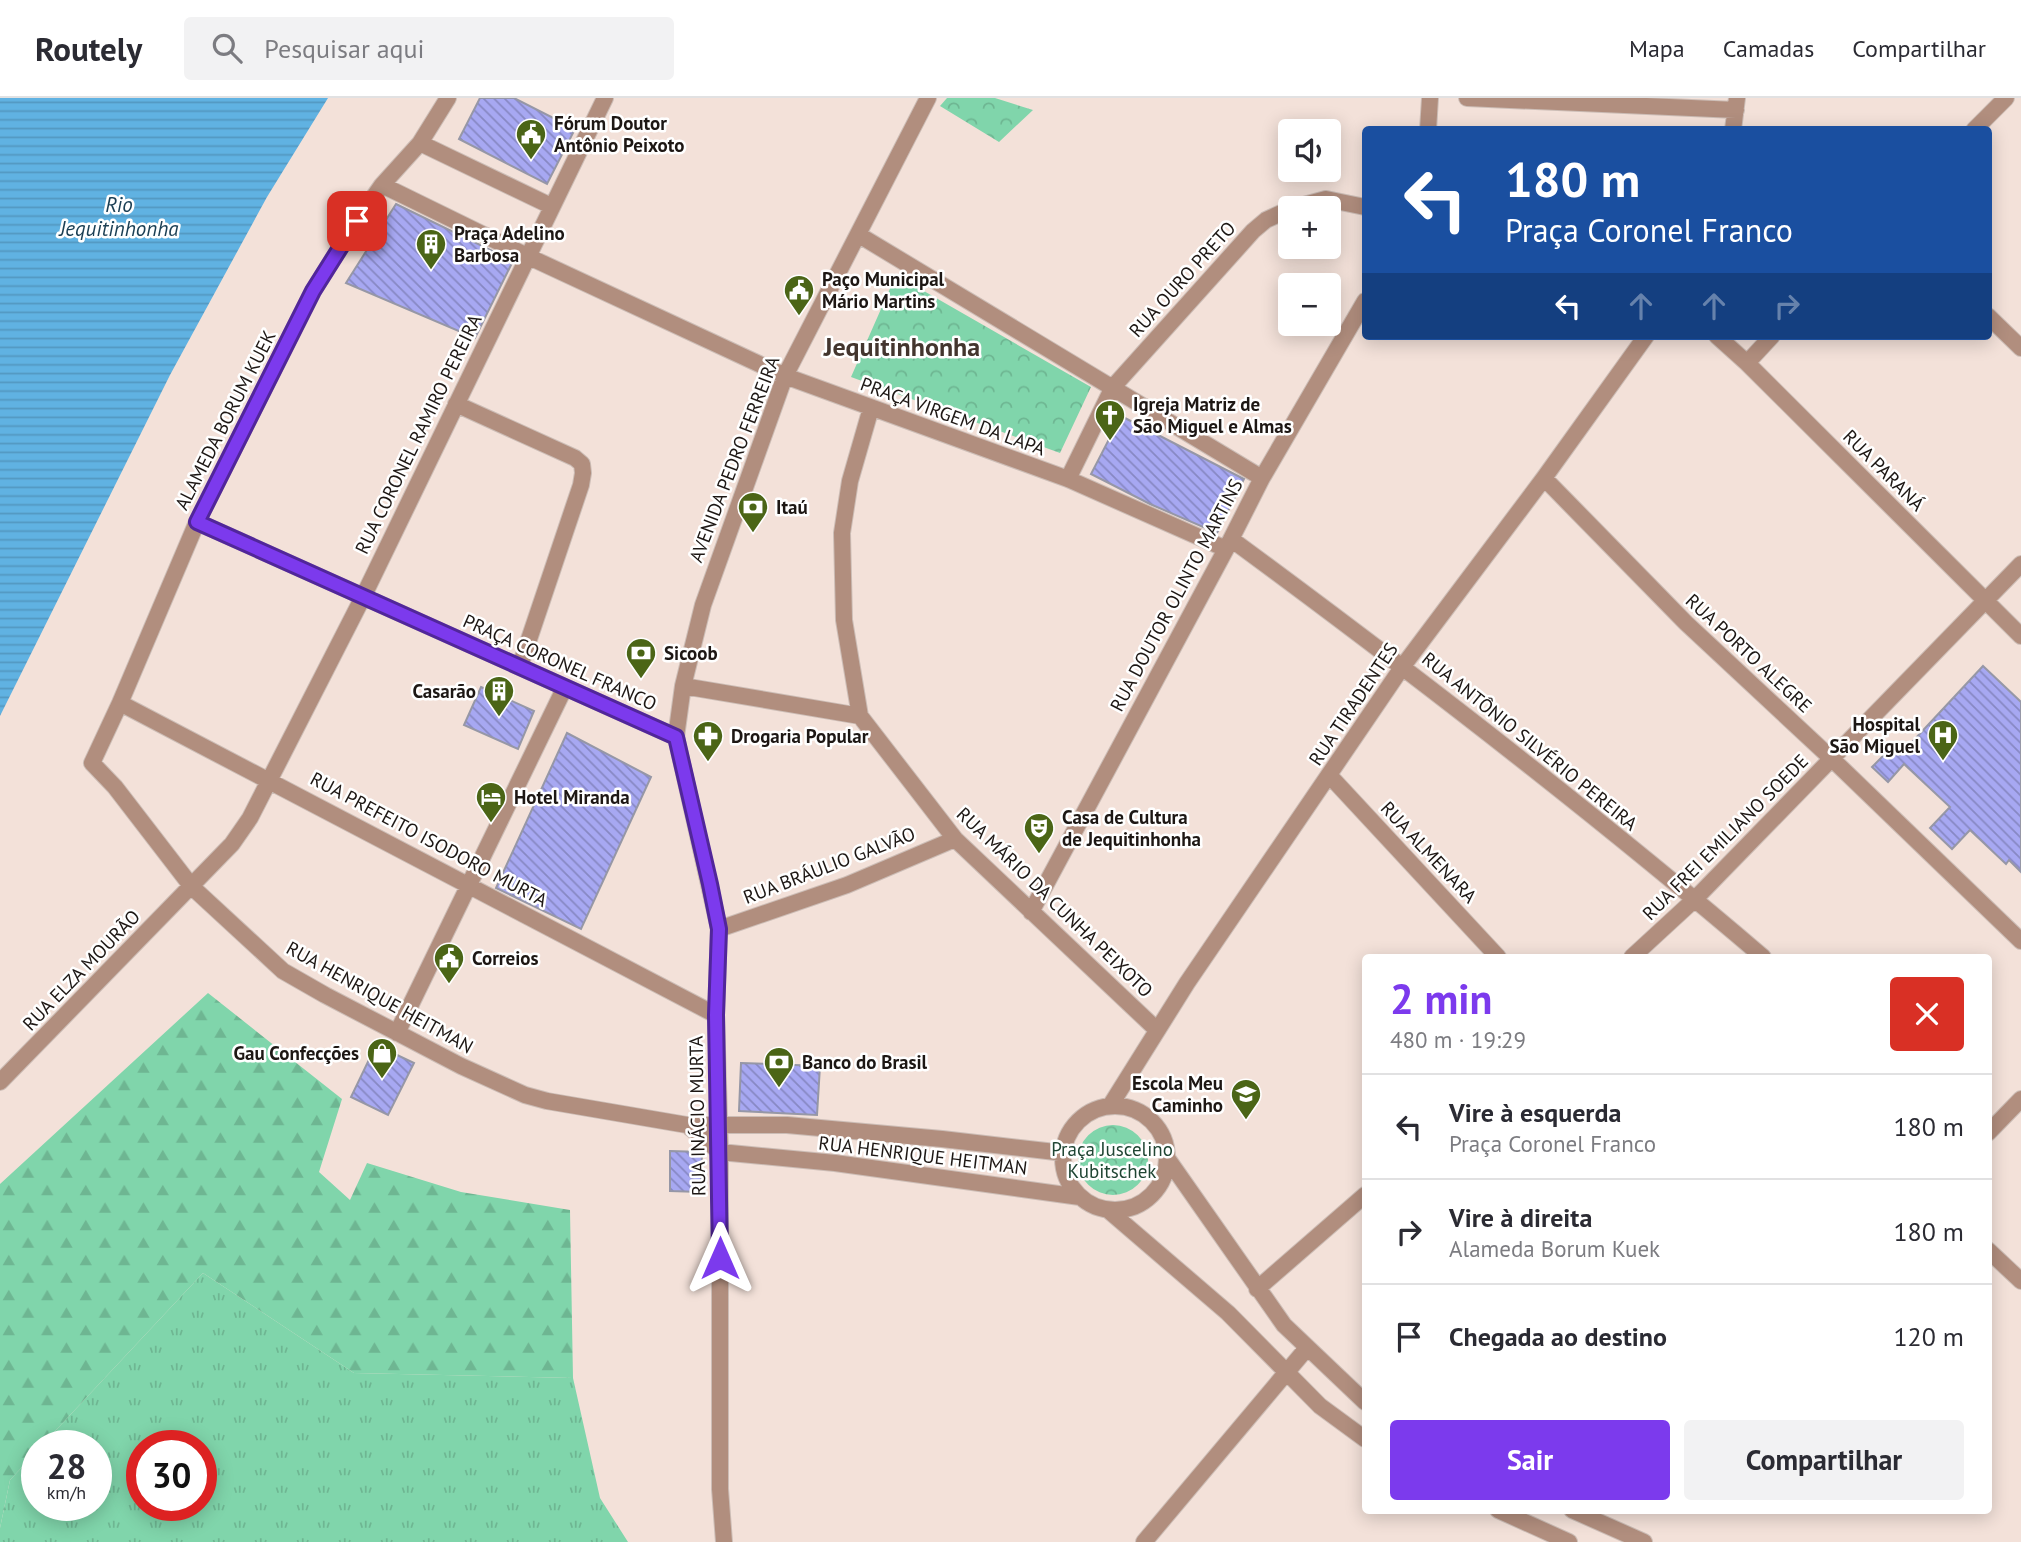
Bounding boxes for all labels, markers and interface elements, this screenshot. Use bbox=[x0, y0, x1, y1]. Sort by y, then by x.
search box bbox=[184, 17, 674, 80]
text: Routely bbox=[35, 27, 142, 70]
icon: search bbox=[208, 29, 246, 67]
text: Pesquisar aqui bbox=[264, 32, 425, 65]
text: Mapa bbox=[1629, 33, 1685, 64]
text: Camadas bbox=[1723, 33, 1814, 64]
text: Compartilhar bbox=[1852, 33, 1986, 64]
place label: Fórum Doutor Antônio Peixoto bbox=[554, 111, 684, 157]
public building icon: Fórum Doutor Antônio Peixoto bbox=[514, 117, 548, 161]
map controls bbox=[1278, 119, 1341, 336]
button: sound bbox=[1278, 119, 1341, 182]
text: 180 m bbox=[1505, 147, 1640, 211]
icon: left bbox=[1390, 154, 1481, 245]
water label: Rio Jequitinhonha bbox=[57, 191, 179, 242]
pin bbox=[327, 191, 387, 251]
button: + bbox=[1278, 196, 1341, 259]
icon: arrive bbox=[338, 202, 376, 240]
text: Praça Coronel Franco bbox=[1505, 209, 1793, 251]
street label: RUA OURO PRETO bbox=[1124, 216, 1240, 342]
place label: Praça Adelino Barbosa bbox=[454, 221, 565, 267]
building icon: Praça Adelino Barbosa bbox=[414, 227, 448, 271]
place label: Paço Municipal Mário Martins bbox=[822, 267, 945, 313]
public building icon: Paço Municipal Mário Martins bbox=[782, 273, 816, 317]
button: − bbox=[1278, 273, 1341, 336]
icon: left bbox=[1549, 287, 1587, 325]
icon: ahead bbox=[1622, 287, 1660, 325]
icon: ahead bbox=[1695, 287, 1733, 325]
icon: right bbox=[1768, 287, 1806, 325]
street label: RUA CORONEL RAMIRO PEREIRA bbox=[349, 310, 487, 558]
street label: ALAMEDA BORUM KUEK bbox=[169, 326, 281, 514]
district label: Jequitinhonha bbox=[823, 330, 980, 363]
street label: AVENIDA PEDRO FERREIRA bbox=[684, 352, 784, 566]
street label: PRAÇA VIRGEM DA LAPA bbox=[857, 371, 1049, 461]
place label: Igreja Matriz de São Miguel e Almas bbox=[1133, 392, 1292, 438]
church icon: Igreja Matriz de São Miguel e Almas bbox=[1093, 398, 1127, 442]
street label: RUA PARANÁ bbox=[1838, 424, 1930, 516]
street label: RUA DOUTOR OLINTO MARTINS bbox=[1104, 475, 1248, 715]
bank icon: Itaú bbox=[736, 490, 770, 534]
place label: Itaú bbox=[776, 495, 808, 519]
street label: RUA PORTO ALEGRE bbox=[1681, 588, 1817, 718]
street label: PRAÇA CORONEL FRANCO bbox=[459, 608, 661, 716]
bank icon: Sicoob bbox=[624, 636, 658, 680]
street label: RUA TIRADENTES bbox=[1303, 638, 1403, 770]
place label: Sicoob bbox=[664, 641, 718, 665]
street label: RUA ANTÔNIO SILVÉRIO PEREIRA bbox=[1417, 647, 1643, 835]
building icon: Casarão bbox=[482, 674, 516, 718]
place label: Casarão bbox=[412, 679, 476, 703]
place label: Hospital São Miguel bbox=[1830, 712, 1920, 758]
hospital icon: Hospital São Miguel bbox=[1926, 718, 1960, 762]
pharmacy icon: Drogaria Popular bbox=[691, 719, 725, 763]
place label: Drogaria Popular bbox=[731, 724, 869, 748]
street label: RUA FREI EMILIANO SOEDE bbox=[1637, 749, 1813, 925]
street label: RUA PREFEITO ISODORO MURTA bbox=[306, 766, 552, 912]
hotel icon: Hotel Miranda bbox=[474, 780, 508, 824]
place label: Hotel Miranda bbox=[514, 785, 630, 809]
street label: RUA ALMENARA bbox=[1376, 796, 1482, 908]
street label: RUA MÁRIO DA CUNHA PEIXOTO bbox=[952, 802, 1158, 1002]
place label: Casa de Cultura de Jequitinhonha bbox=[1062, 805, 1201, 851]
theatre icon: Casa de Cultura de Jequitinhonha bbox=[1022, 811, 1056, 855]
street label: RUA BRÁULIO GALVÃO bbox=[740, 821, 918, 909]
street label: RUA ELZA MOURÃO bbox=[17, 905, 145, 1035]
street label: RUA HENRIQUE HEITMAN bbox=[282, 936, 478, 1058]
public building icon: Correios bbox=[432, 941, 466, 985]
place label: Correios bbox=[472, 946, 538, 970]
text: 2 min bbox=[1390, 971, 1492, 1026]
button: close bbox=[1890, 977, 1964, 1051]
text: 480 m · 19:29 bbox=[1390, 1025, 1526, 1054]
shop icon: Gau Confecções bbox=[365, 1036, 399, 1080]
street label: RUA INÁCIO MURTA bbox=[684, 1036, 710, 1196]
place label: Gau Confecções bbox=[233, 1041, 359, 1065]
bank icon: Banco do Brasil bbox=[762, 1045, 796, 1089]
place label: Banco do Brasil bbox=[802, 1050, 928, 1074]
place label: Escola Meu Caminho bbox=[1132, 1071, 1223, 1117]
school or university icon: Escola Meu Caminho bbox=[1229, 1077, 1263, 1121]
text: Vire à esquerda bbox=[1449, 1096, 1621, 1129]
icon: left bbox=[1390, 1108, 1428, 1146]
text: 180 m bbox=[1893, 1110, 1964, 1143]
text: Praça Coronel Franco bbox=[1449, 1129, 1656, 1158]
street label: RUA HENRIQUE HEITMAN bbox=[817, 1130, 1029, 1180]
park label: Praça Juscelino Kubitschek bbox=[1051, 1137, 1173, 1183]
text: Vire à direita bbox=[1449, 1201, 1592, 1234]
icon: right bbox=[1390, 1213, 1428, 1251]
text: 180 m bbox=[1893, 1215, 1964, 1248]
position arrow bbox=[683, 1221, 757, 1295]
text: Alameda Borum Kuek bbox=[1449, 1234, 1660, 1263]
icon: arrive bbox=[1390, 1318, 1428, 1356]
text: Chegada ao destino bbox=[1449, 1320, 1667, 1353]
text: 120 m bbox=[1893, 1320, 1964, 1353]
button: Sair bbox=[1390, 1420, 1670, 1500]
button: Compartilhar bbox=[1684, 1420, 1964, 1500]
speed limit sign: 30 bbox=[126, 1430, 217, 1521]
text: 28 bbox=[47, 1443, 86, 1489]
text: km/h bbox=[47, 1481, 86, 1504]

